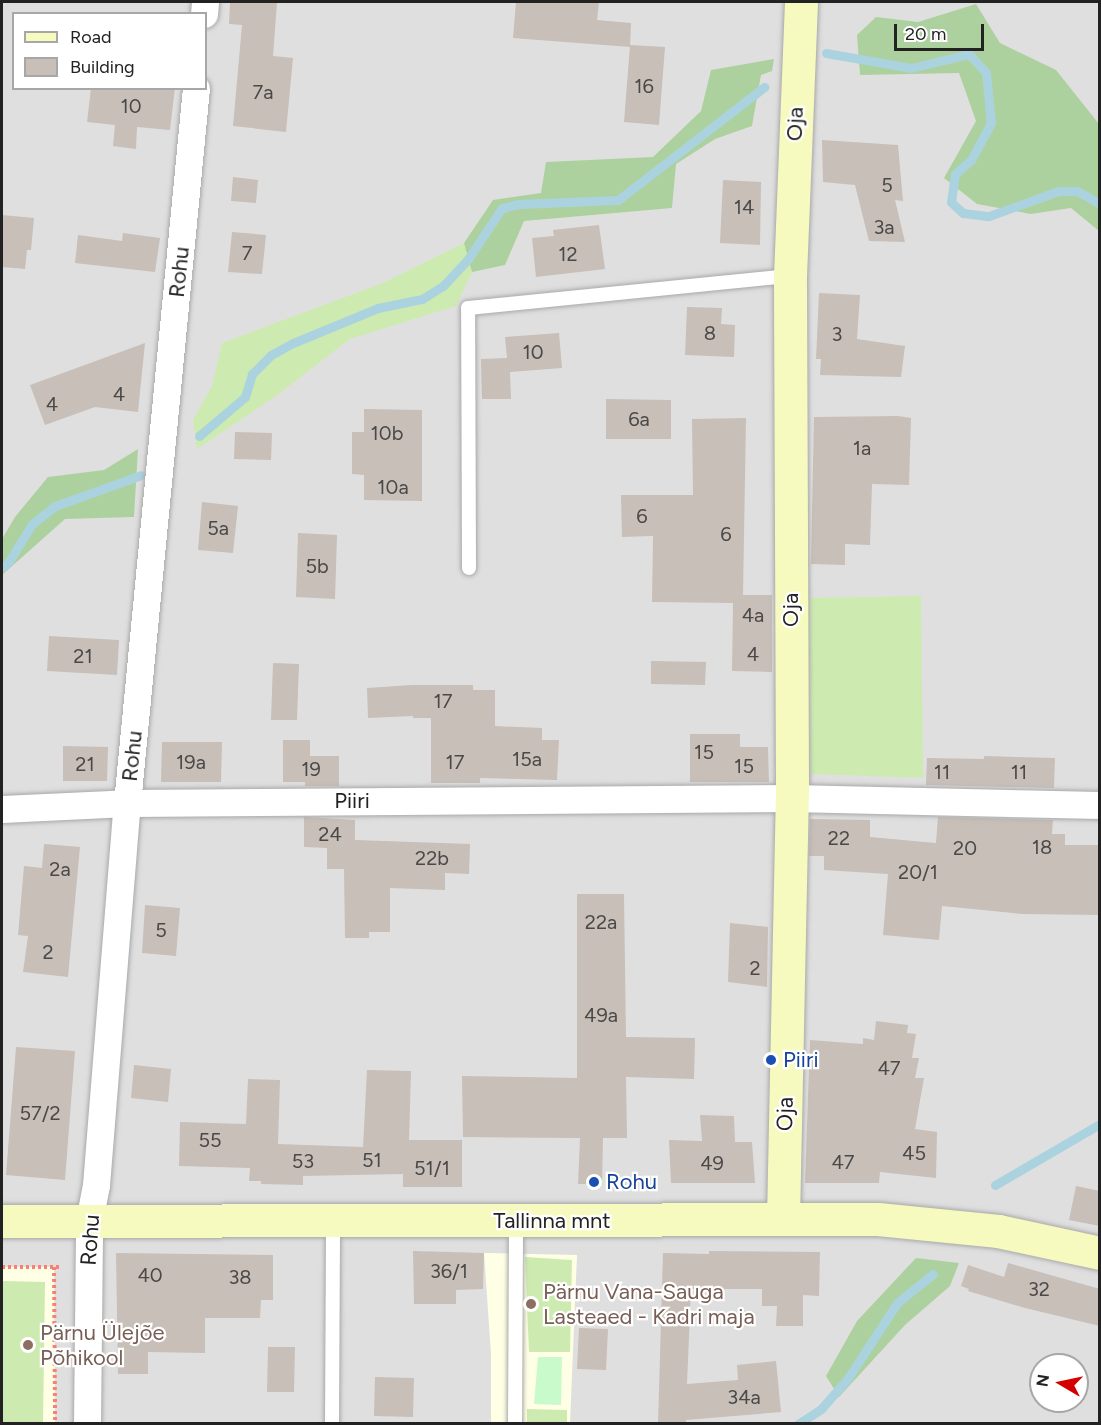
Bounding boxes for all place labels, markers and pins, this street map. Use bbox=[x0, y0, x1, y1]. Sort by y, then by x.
place label: Piiri bbox=[783, 1047, 818, 1073]
marker: Piiri bbox=[764, 1053, 778, 1067]
place label: Rohu bbox=[606, 1169, 657, 1195]
marker: Rohu bbox=[587, 1175, 601, 1189]
place label: Pärnu Vana-Sauga Lasteaed - Kadri maja bbox=[543, 1278, 755, 1330]
marker: Pärnu Vana-Sauga Lasteaed - Kadri maja bbox=[524, 1297, 538, 1311]
place label: Pärnu Ülejõe Põhikool bbox=[40, 1319, 164, 1370]
marker: Pärnu Ülejõe Põhikool bbox=[21, 1338, 35, 1352]

